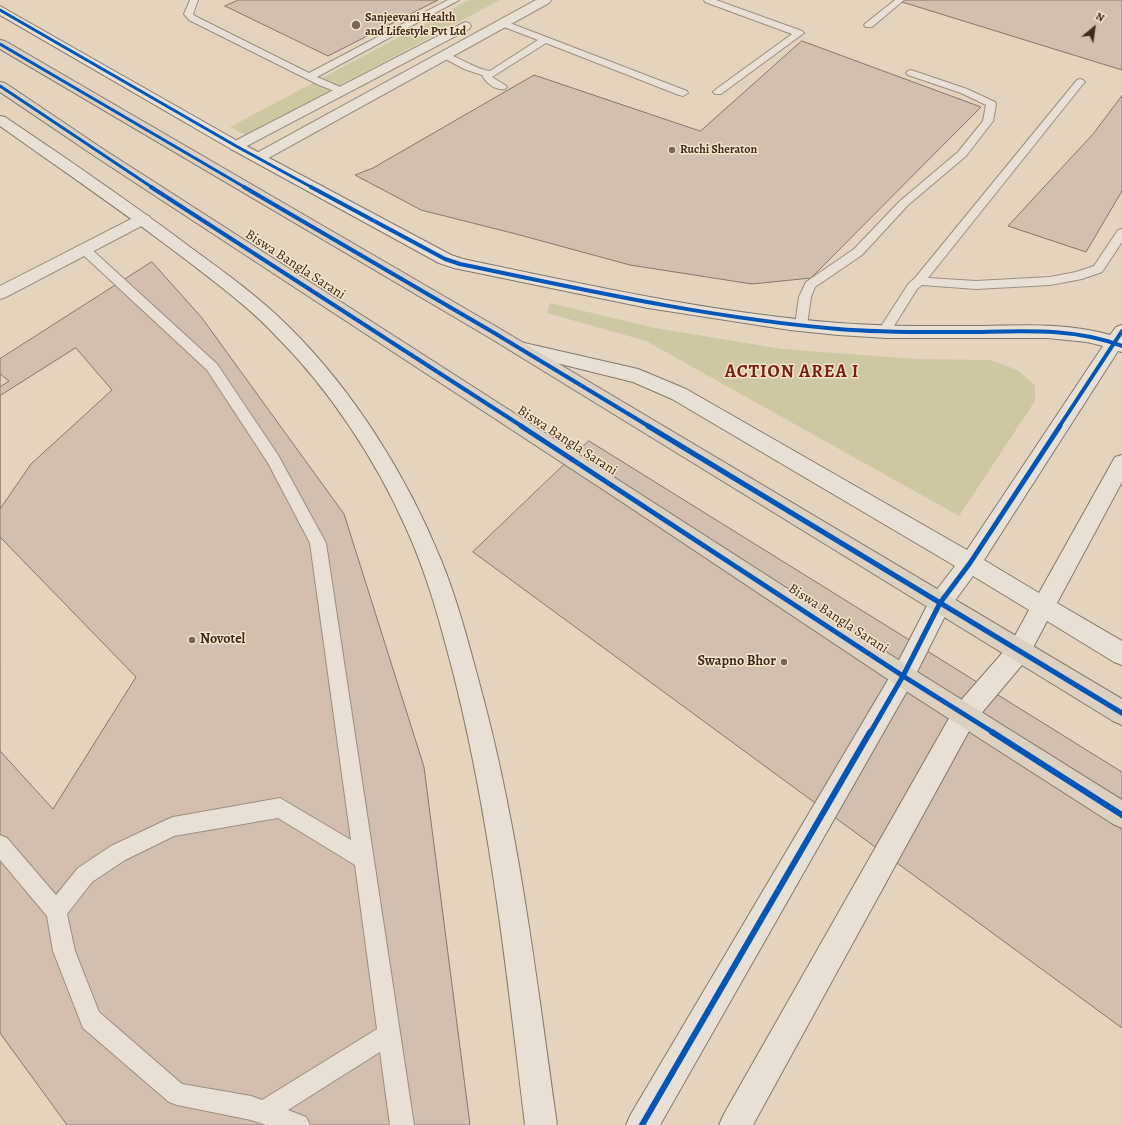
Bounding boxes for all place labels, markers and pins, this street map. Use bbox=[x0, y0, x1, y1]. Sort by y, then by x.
place label: Sanjeevani Health and Lifestyle Pvt Ltd bbox=[365, 11, 466, 39]
marker: Sanjeevani Health and Lifestyle Pvt Ltd bbox=[350, 19, 362, 31]
place label: Ruchi Sheraton bbox=[680, 143, 757, 157]
marker: Ruchi Sheraton bbox=[667, 145, 677, 155]
place label: Novotel bbox=[200, 632, 245, 648]
marker: Novotel bbox=[187, 635, 197, 645]
place label: Swapno Bhor bbox=[697, 654, 776, 670]
marker: Swapno Bhor bbox=[779, 657, 789, 667]

